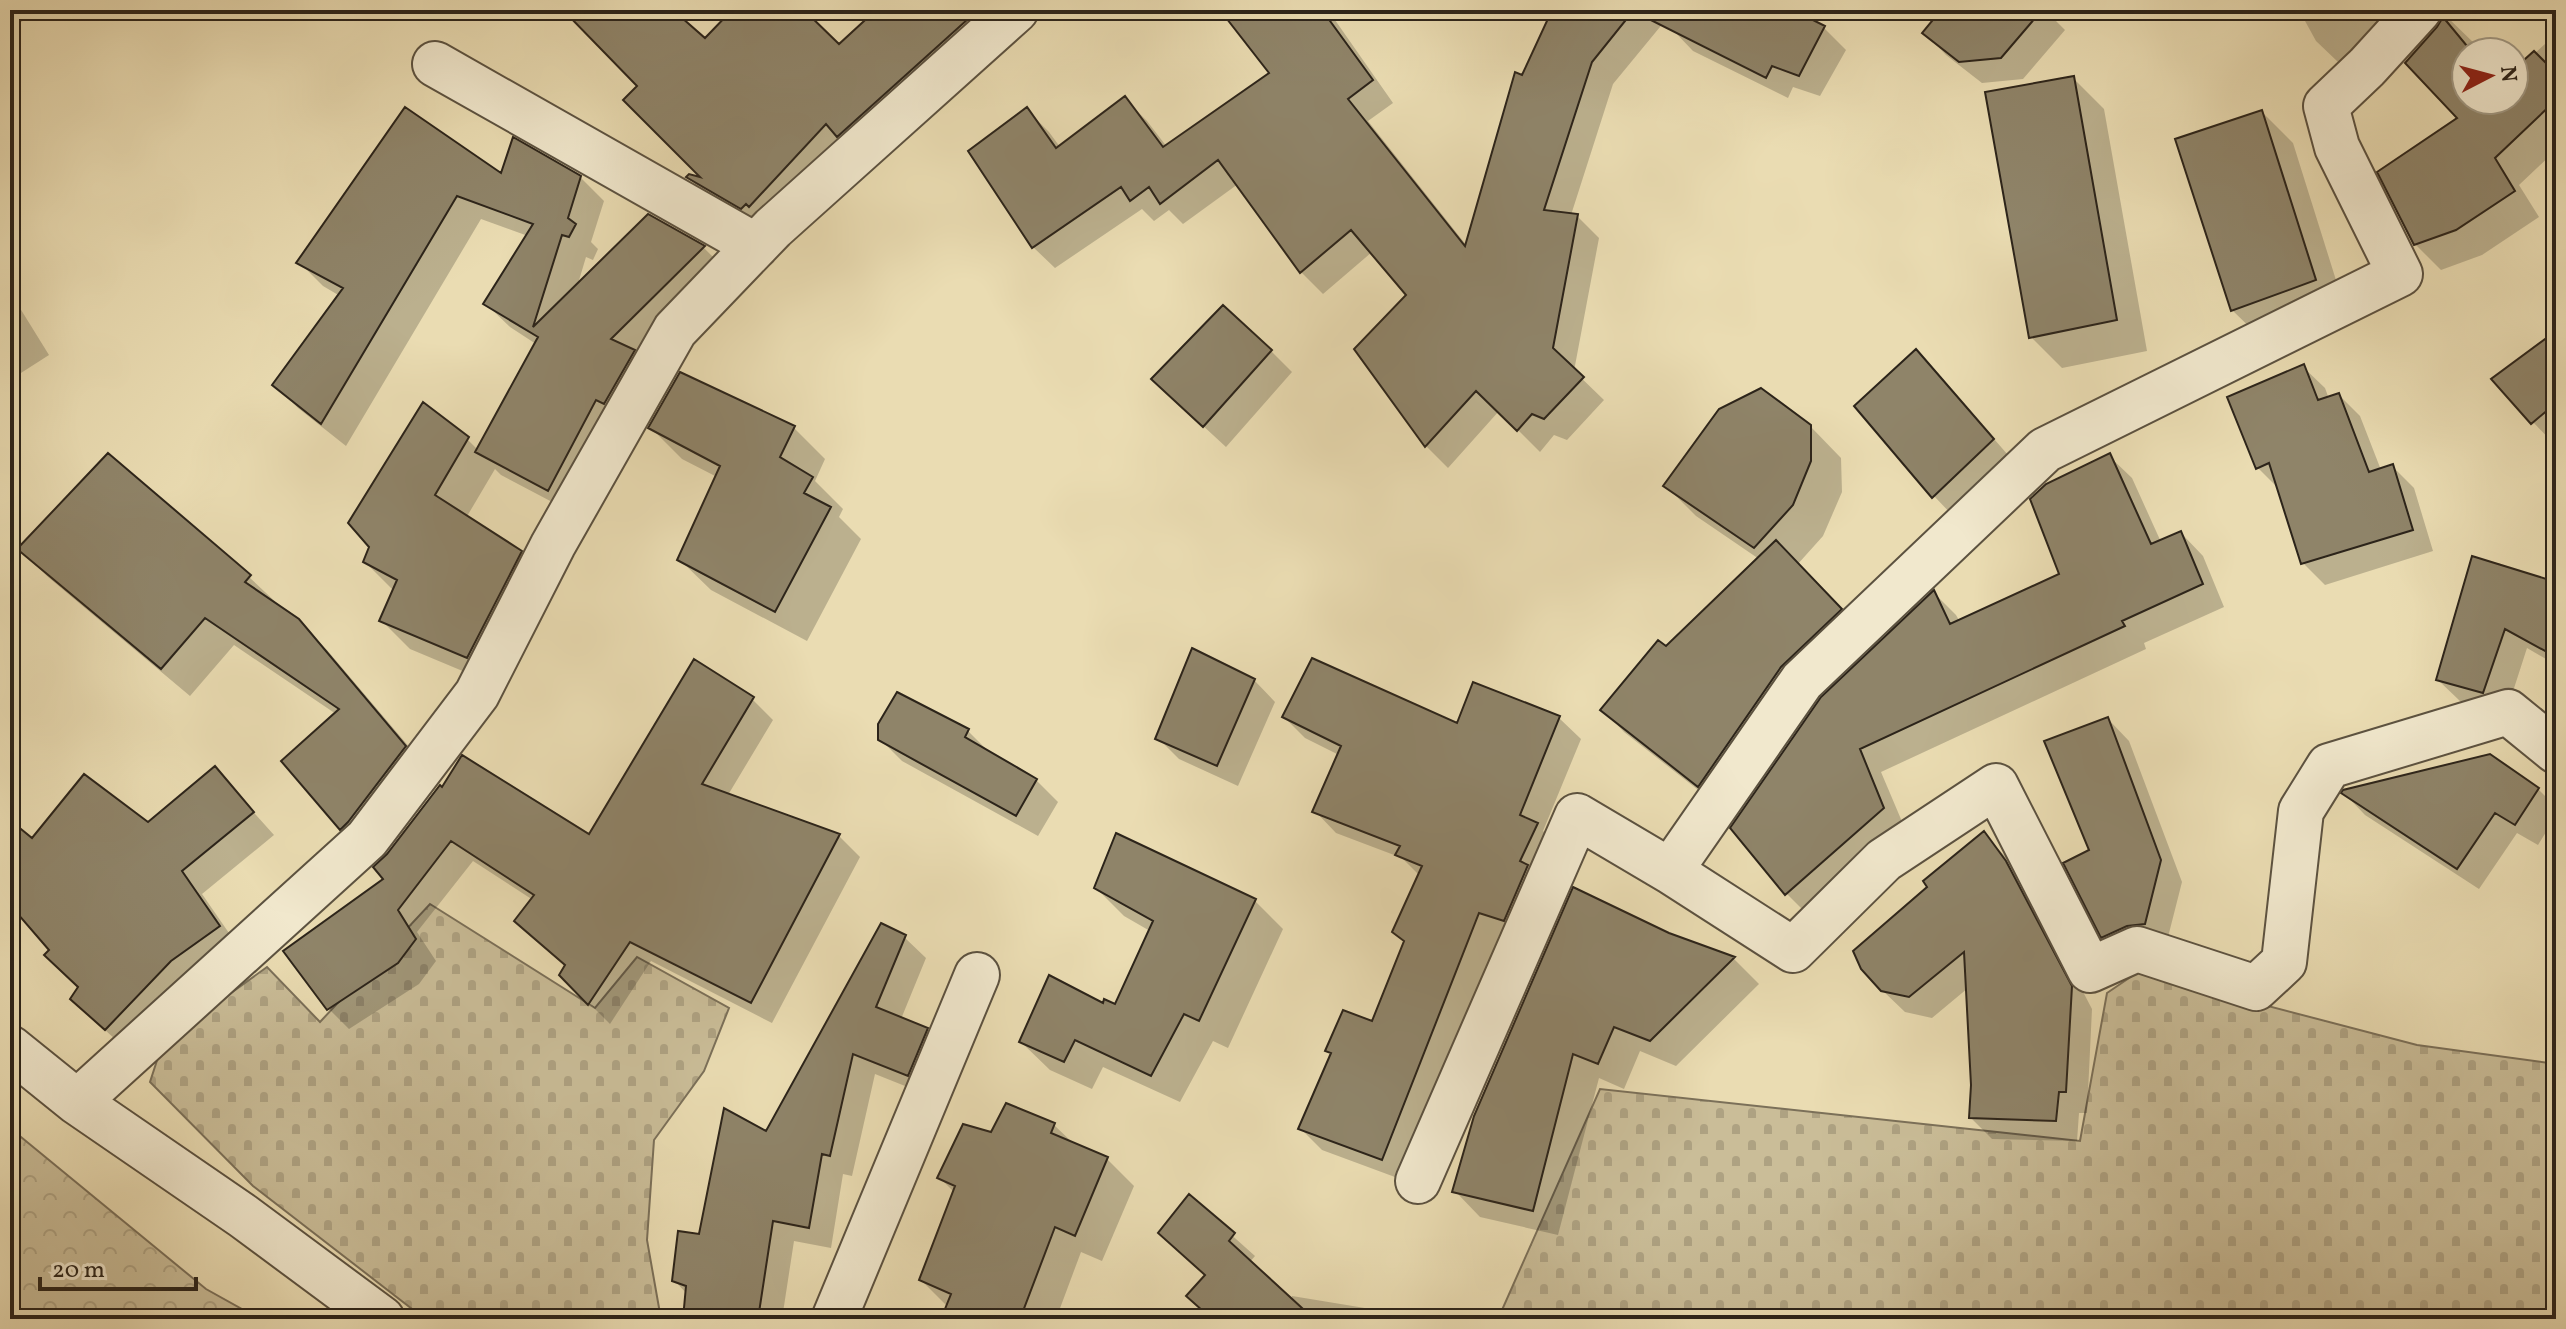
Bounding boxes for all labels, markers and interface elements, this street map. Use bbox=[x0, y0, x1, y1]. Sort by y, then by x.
north arrow bbox=[2450, 36, 2530, 116]
text: N bbox=[2491, 65, 2524, 84]
scale bar bbox=[40, 1241, 196, 1291]
text: 20 m bbox=[52, 1254, 105, 1288]

